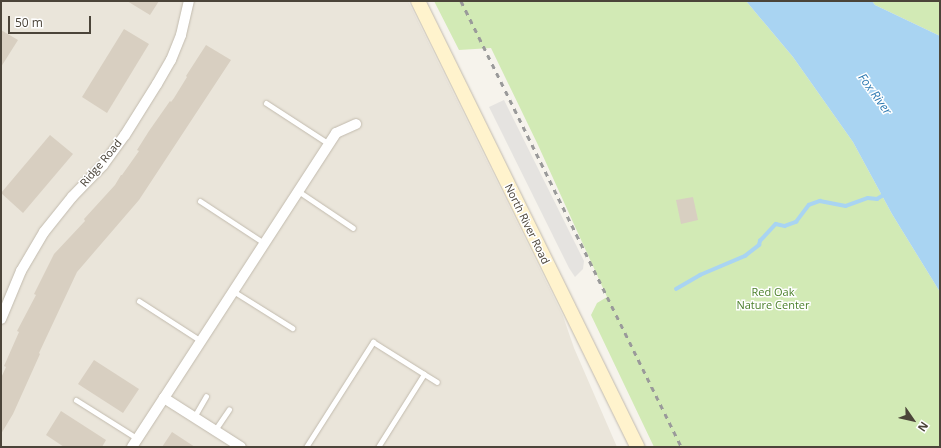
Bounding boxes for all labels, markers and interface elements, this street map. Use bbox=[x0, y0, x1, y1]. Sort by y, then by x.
scale bar bbox=[10, 8, 93, 34]
text: 50 m bbox=[15, 14, 43, 31]
water label: Fox River bbox=[855, 71, 895, 117]
street label: Ridge Road bbox=[77, 137, 125, 189]
street label: North River Road bbox=[502, 182, 552, 266]
park label: Red Oak Nature Center bbox=[736, 286, 810, 312]
north arrow bbox=[893, 400, 933, 440]
text: N bbox=[915, 419, 932, 435]

